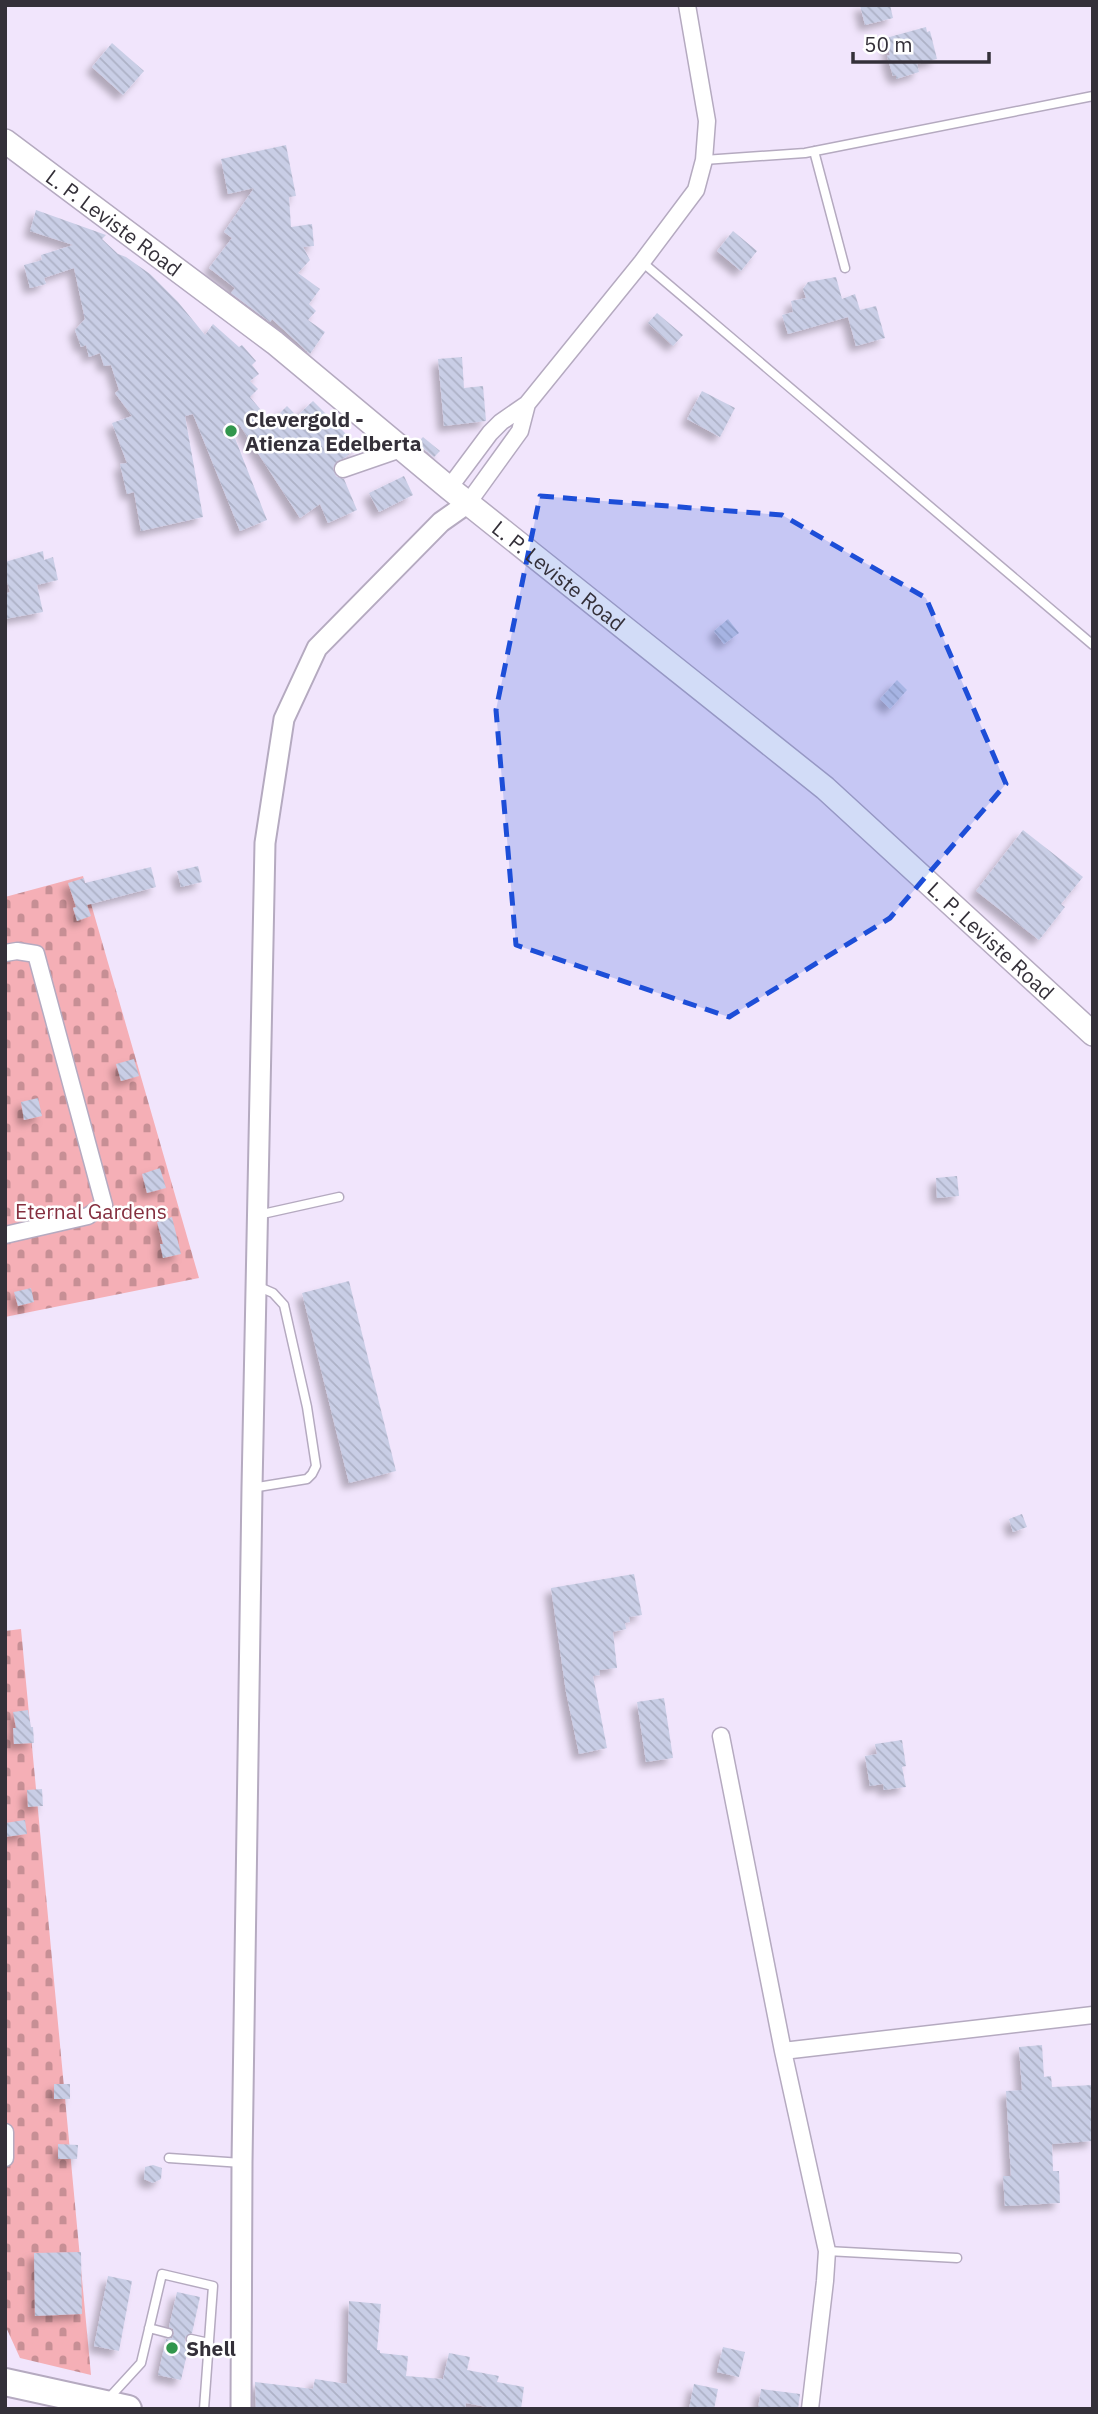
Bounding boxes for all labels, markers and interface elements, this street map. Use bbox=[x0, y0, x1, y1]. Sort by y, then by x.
scale bar bbox=[853, 21, 990, 65]
text: 50 m bbox=[864, 30, 913, 58]
street label: L. P. Leviste Road bbox=[40, 163, 187, 282]
place label: Clevergold - Atienza Edelberta bbox=[245, 405, 422, 457]
marker: Clevergold - Atienza Edelberta bbox=[223, 423, 239, 439]
street label: L. P. Leviste Road bbox=[486, 514, 631, 637]
street label: L. P. Leviste Road bbox=[922, 875, 1060, 1006]
park label: Eternal Gardens bbox=[15, 1197, 167, 1225]
place label: Shell bbox=[186, 2334, 236, 2362]
marker: Shell bbox=[164, 2340, 180, 2356]

